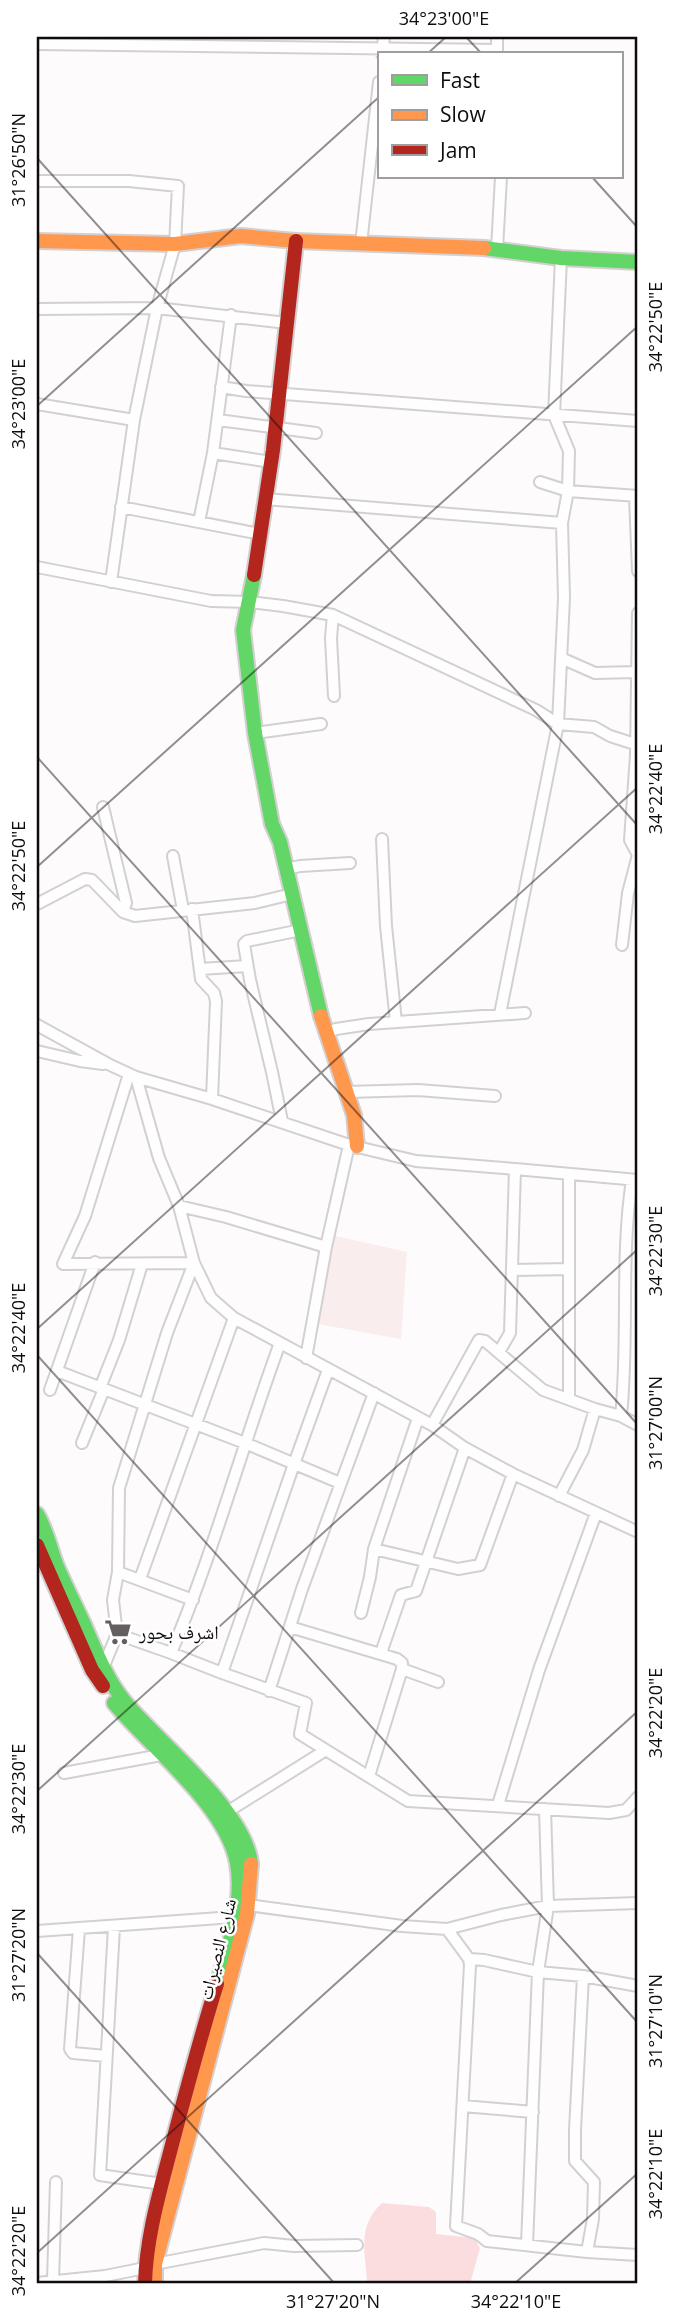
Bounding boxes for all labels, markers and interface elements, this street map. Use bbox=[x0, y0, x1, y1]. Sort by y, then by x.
text: 34°23'00"E bbox=[399, 6, 489, 30]
legend bbox=[378, 52, 622, 178]
text: Fast bbox=[440, 66, 480, 94]
text: Slow bbox=[440, 100, 486, 128]
text: 31°26'50"N bbox=[6, 113, 30, 207]
text: Jam bbox=[438, 136, 477, 164]
text: 34°22'50"E bbox=[643, 282, 667, 372]
text: 34°23'00"E bbox=[6, 359, 30, 449]
text: 34°22'40"E bbox=[643, 744, 667, 834]
text: 34°22'50"E bbox=[6, 821, 30, 911]
text: 34°22'30"E bbox=[643, 1206, 667, 1296]
text: 34°22'40"E bbox=[6, 1283, 30, 1373]
text: 31°27'00"N bbox=[643, 1376, 667, 1470]
supermarket icon: اشرف بحور bbox=[103, 1617, 133, 1647]
place label: اشرف بحور bbox=[138, 1619, 219, 1645]
text: 34°22'20"E bbox=[643, 1668, 667, 1758]
text: 34°22'30"E bbox=[6, 1744, 30, 1834]
street label: شارع النصيرات bbox=[192, 1896, 242, 2002]
text: 31°27'20"N bbox=[6, 1908, 30, 2002]
text: 31°27'10"N bbox=[643, 1974, 667, 2068]
text: 34°22'10"E bbox=[643, 2129, 667, 2219]
text: 34°22'20"E bbox=[6, 2206, 30, 2296]
text: 31°27'20"N bbox=[286, 2289, 380, 2313]
text: 34°22'10"E bbox=[471, 2289, 561, 2313]

